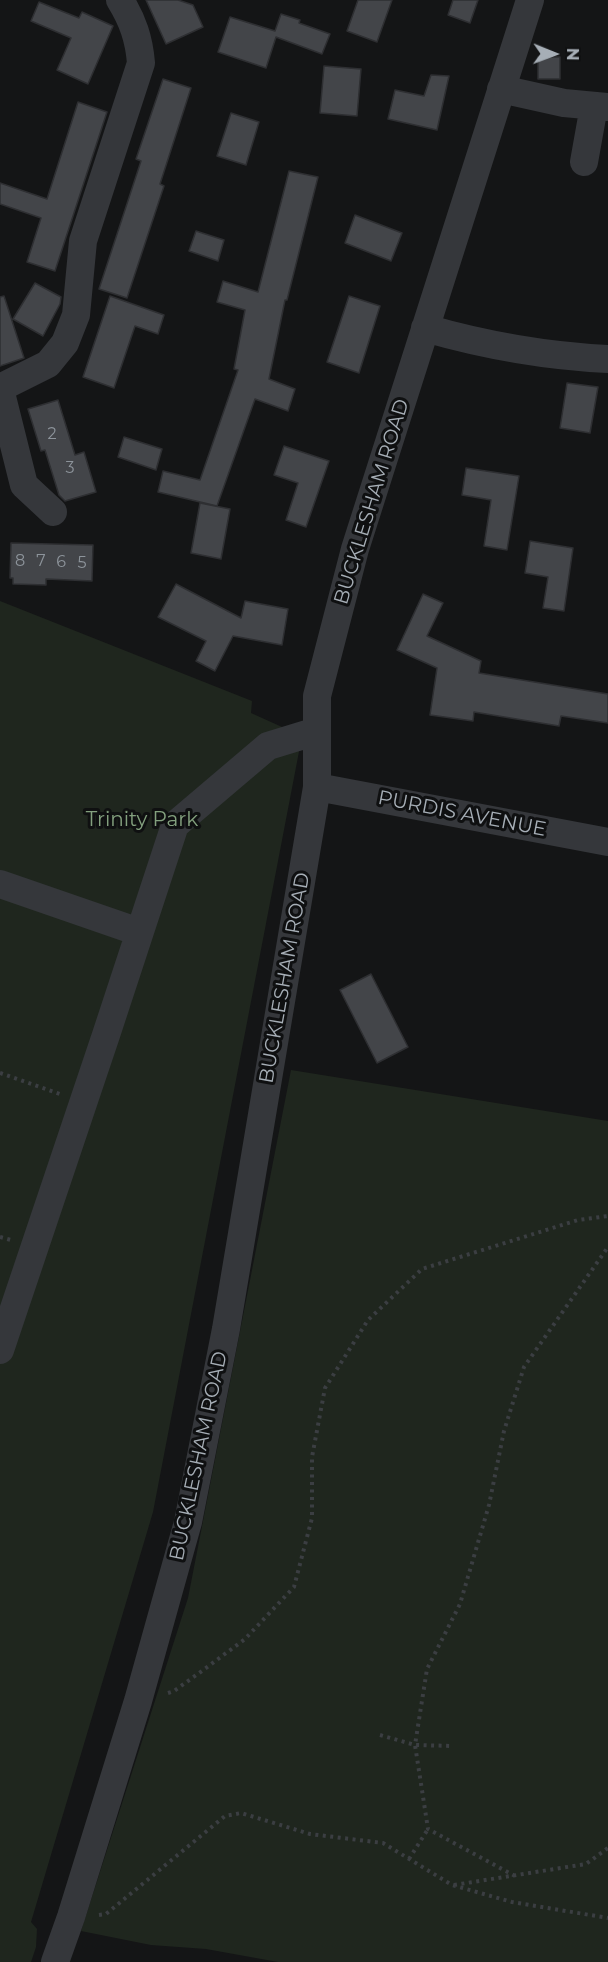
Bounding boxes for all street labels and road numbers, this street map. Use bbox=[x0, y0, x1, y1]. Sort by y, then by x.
street label: BUCKLESHAM ROAD bbox=[329, 396, 415, 608]
street label: PURDIS AVENUE bbox=[376, 786, 548, 842]
street label: BUCKLESHAM ROAD bbox=[255, 871, 315, 1085]
street label: BUCKLESHAM ROAD bbox=[165, 1349, 233, 1563]

